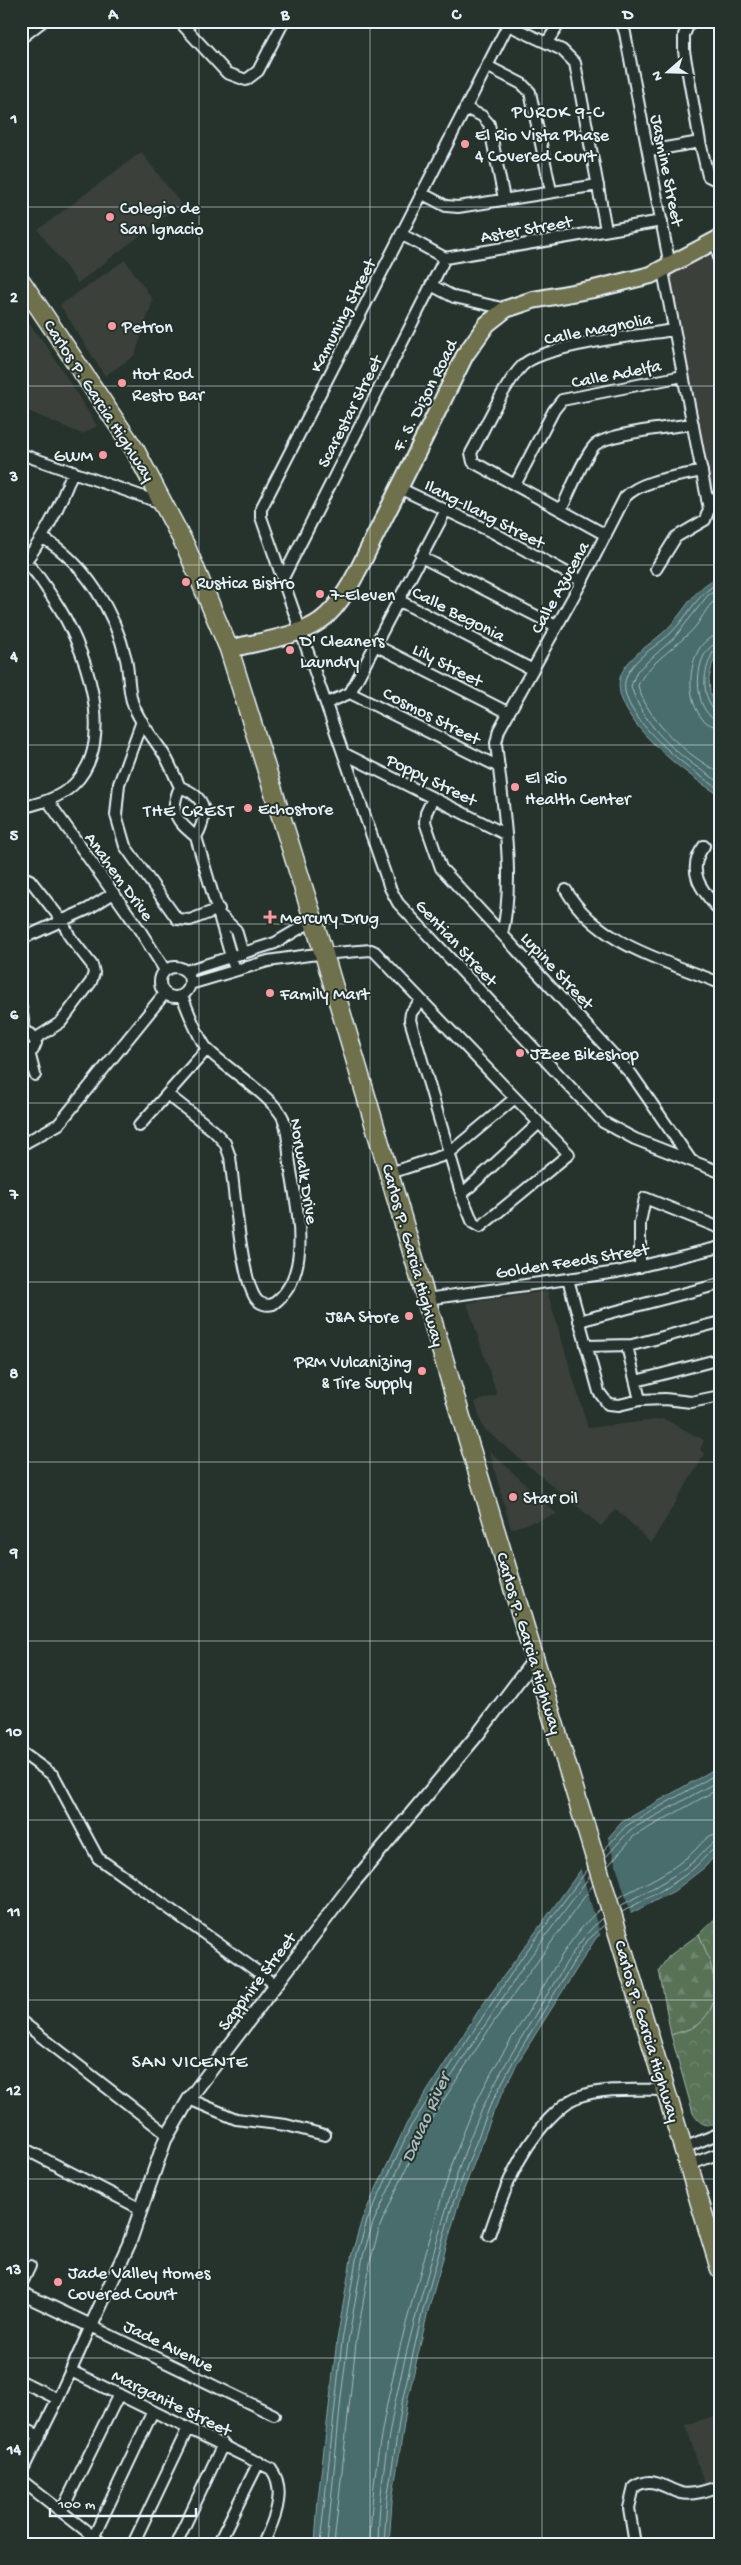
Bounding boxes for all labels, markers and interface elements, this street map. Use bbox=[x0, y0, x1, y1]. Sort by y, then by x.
text: A bbox=[107, 7, 119, 26]
text: B bbox=[280, 7, 290, 26]
text: C bbox=[451, 7, 462, 26]
text: D bbox=[621, 7, 634, 26]
north arrow bbox=[644, 48, 694, 98]
text: N bbox=[649, 68, 668, 83]
district label: PUROK 9-C bbox=[511, 102, 605, 125]
text: 1 bbox=[10, 111, 17, 130]
street label: Jasmine Street bbox=[644, 113, 687, 230]
place label: El Rio Vista Phase 4 Covered Court bbox=[475, 126, 610, 168]
marker: El Rio Vista Phase 4 Covered Court bbox=[459, 138, 471, 150]
place label: Colegio de San Ignacio bbox=[120, 199, 204, 241]
marker: Colegio de San Ignacio bbox=[104, 211, 116, 223]
street label: Aster Street bbox=[479, 212, 575, 249]
street label: Kamuning Street bbox=[307, 254, 383, 376]
text: 2 bbox=[10, 290, 18, 309]
street label: Calle Magnolia bbox=[543, 309, 655, 351]
street label: Carlos P. Garcia Highway bbox=[38, 316, 158, 486]
place label: Petron bbox=[121, 318, 173, 339]
marker: Petron bbox=[106, 320, 118, 332]
street label: F. S. Dizon Road bbox=[389, 336, 464, 456]
street label: Scarestar Street bbox=[314, 351, 389, 472]
street label: Calle Adelfa bbox=[570, 356, 664, 394]
place label: Hot Rod Resto Bar bbox=[132, 365, 205, 407]
marker: Hot Rod Resto Bar bbox=[116, 377, 128, 389]
place label: GWM bbox=[54, 447, 94, 468]
marker: GWM bbox=[97, 449, 109, 461]
text: 3 bbox=[9, 469, 18, 488]
street label: Ilang-Ilang Street bbox=[420, 476, 549, 555]
street label: Calle Azucena bbox=[527, 538, 596, 638]
place label: Rustica Bistro bbox=[196, 574, 295, 595]
marker: Rustica Bistro bbox=[180, 576, 192, 588]
street label: Calle Begonia bbox=[408, 583, 509, 648]
place label: 7-Eleven bbox=[329, 586, 396, 607]
marker: 7-Eleven bbox=[314, 588, 326, 600]
place label: D' Cleaners Laundry bbox=[299, 632, 386, 674]
street label: Lily Street bbox=[408, 640, 487, 693]
marker: D' Cleaners Laundry bbox=[284, 644, 296, 656]
text: 4 bbox=[9, 649, 18, 668]
street label: Cosmos Street bbox=[379, 684, 485, 752]
street label: Poppy Street bbox=[381, 750, 481, 813]
place label: El Rio Health Center bbox=[525, 769, 632, 811]
marker: El Rio Health Center bbox=[509, 781, 521, 793]
place label: Echostore bbox=[258, 800, 334, 821]
district label: THE CREST bbox=[142, 801, 235, 824]
marker: Echostore bbox=[242, 802, 254, 814]
text: 5 bbox=[10, 828, 19, 847]
street label: Anahem Drive bbox=[79, 829, 158, 926]
street label: Gentian Street bbox=[410, 896, 502, 993]
place label: Mercury Drug bbox=[280, 909, 379, 930]
marker: Mercury Drug bbox=[264, 911, 276, 923]
street label: Lupine Street bbox=[515, 929, 598, 1016]
place label: Family Mart bbox=[279, 985, 371, 1006]
marker: Family Mart bbox=[264, 987, 276, 999]
text: 6 bbox=[10, 1007, 19, 1026]
place label: JZee Bikeshop bbox=[530, 1045, 639, 1066]
marker: JZee Bikeshop bbox=[514, 1047, 526, 1059]
street label: Norwalk Drive bbox=[284, 1117, 321, 1227]
street label: Carlos P. Garcia Highway bbox=[375, 1162, 448, 1350]
text: 7 bbox=[9, 1187, 19, 1206]
street label: Golden Feeds Street bbox=[494, 1240, 652, 1285]
place label: J&A Store bbox=[326, 1308, 400, 1329]
marker: J&A Store bbox=[403, 1310, 415, 1322]
place label: PRM Vulcanizing & Tire Supply bbox=[293, 1353, 412, 1395]
marker: PRM Vulcanizing & Tire Supply bbox=[416, 1365, 428, 1377]
text: 8 bbox=[10, 1366, 19, 1385]
place label: Star Oil bbox=[523, 1489, 578, 1510]
marker: Star Oil bbox=[507, 1491, 519, 1503]
text: 9 bbox=[9, 1545, 18, 1564]
street label: Carlos P. Garcia Highway bbox=[490, 1550, 565, 1737]
text: 10 bbox=[5, 1724, 22, 1743]
text: 11 bbox=[7, 1904, 20, 1923]
street label: Sapphire Street bbox=[214, 1928, 303, 2036]
street label: Carlos P. Garcia Highway bbox=[608, 1938, 683, 2125]
district label: SAN VICENTE bbox=[132, 2052, 249, 2075]
water label: Davao River bbox=[397, 2066, 459, 2167]
text: 12 bbox=[6, 2083, 21, 2102]
text: 13 bbox=[6, 2262, 21, 2281]
place label: Jade Valley Homes Covered Court bbox=[68, 2264, 212, 2306]
marker: Jade Valley Homes Covered Court bbox=[52, 2276, 64, 2288]
street label: Jade Avenue bbox=[119, 2316, 217, 2378]
street label: Marganite Street bbox=[108, 2366, 236, 2443]
text: 14 bbox=[6, 2442, 21, 2461]
scale bar bbox=[50, 2485, 196, 2517]
text: 100 m bbox=[57, 2496, 96, 2514]

